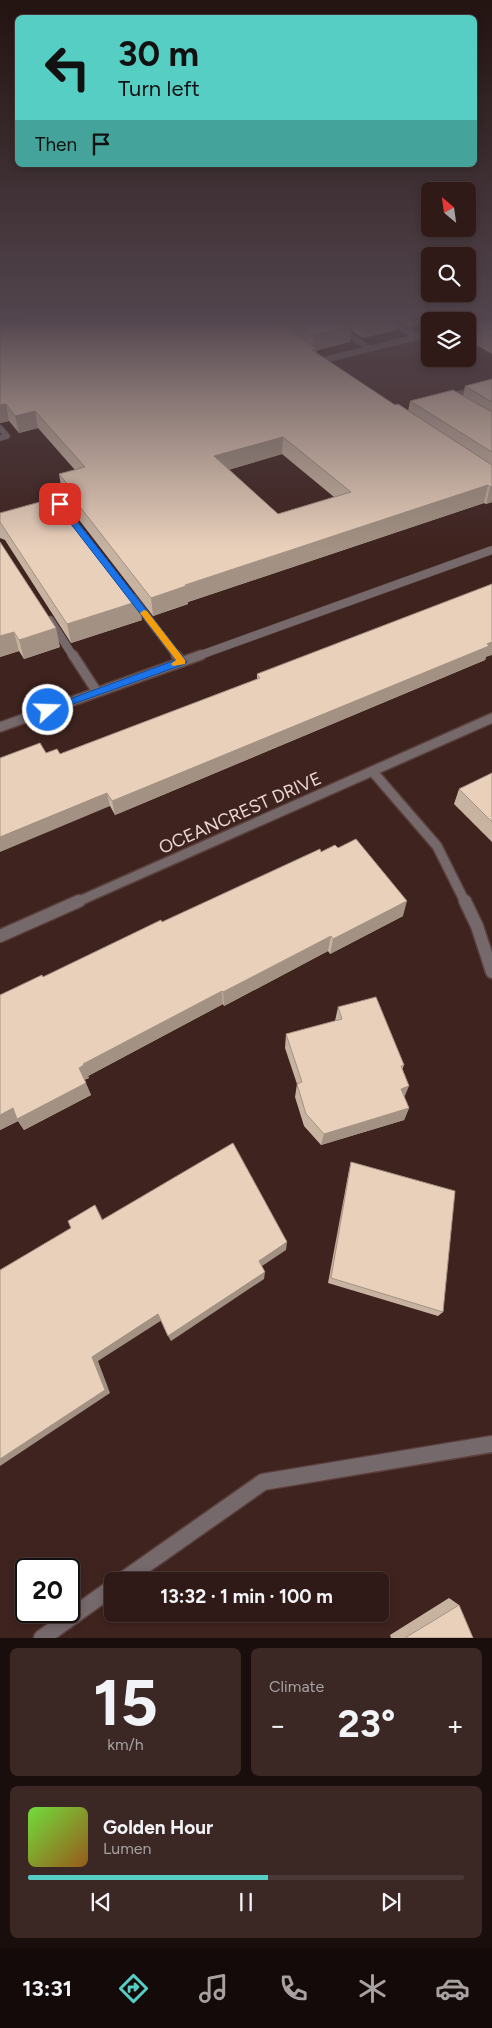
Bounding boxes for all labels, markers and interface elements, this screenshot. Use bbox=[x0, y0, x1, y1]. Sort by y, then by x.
text: 30 m bbox=[118, 33, 199, 75]
icon: left bbox=[35, 35, 100, 100]
text: Turn left bbox=[118, 75, 200, 102]
icon: arrive bbox=[87, 130, 115, 158]
text: Then bbox=[35, 133, 77, 156]
north arrow bbox=[421, 182, 476, 238]
map controls bbox=[421, 182, 476, 367]
button: search bbox=[421, 247, 476, 302]
button: layers bbox=[421, 312, 476, 367]
pin bbox=[39, 483, 81, 525]
icon: arrive bbox=[46, 490, 74, 518]
position arrow bbox=[21, 683, 73, 735]
street label: OCEANCREST DRIVE bbox=[155, 767, 325, 859]
speed limit sign: 20 bbox=[15, 1558, 80, 1623]
text: 13:32 · 1 min · 100 m bbox=[160, 1585, 333, 1608]
text: 15 bbox=[93, 1663, 158, 1741]
text: Climate bbox=[269, 1677, 324, 1696]
text: 23° bbox=[338, 1701, 395, 1747]
text: − bbox=[269, 1708, 286, 1742]
text: + bbox=[447, 1708, 464, 1742]
text: km/h bbox=[107, 1735, 144, 1754]
text: Golden Hour bbox=[103, 1816, 213, 1839]
text: Lumen bbox=[103, 1839, 152, 1858]
icon: previous bbox=[87, 1888, 115, 1916]
icon: pause bbox=[232, 1888, 260, 1916]
icon: next bbox=[377, 1888, 405, 1916]
icon: directions bbox=[116, 1971, 151, 2006]
icon: music bbox=[196, 1971, 231, 2006]
icon: phone bbox=[276, 1971, 311, 2006]
icon: climate bbox=[355, 1971, 390, 2006]
icon: car bbox=[435, 1971, 470, 2006]
text: 13:31 bbox=[22, 1975, 72, 2002]

